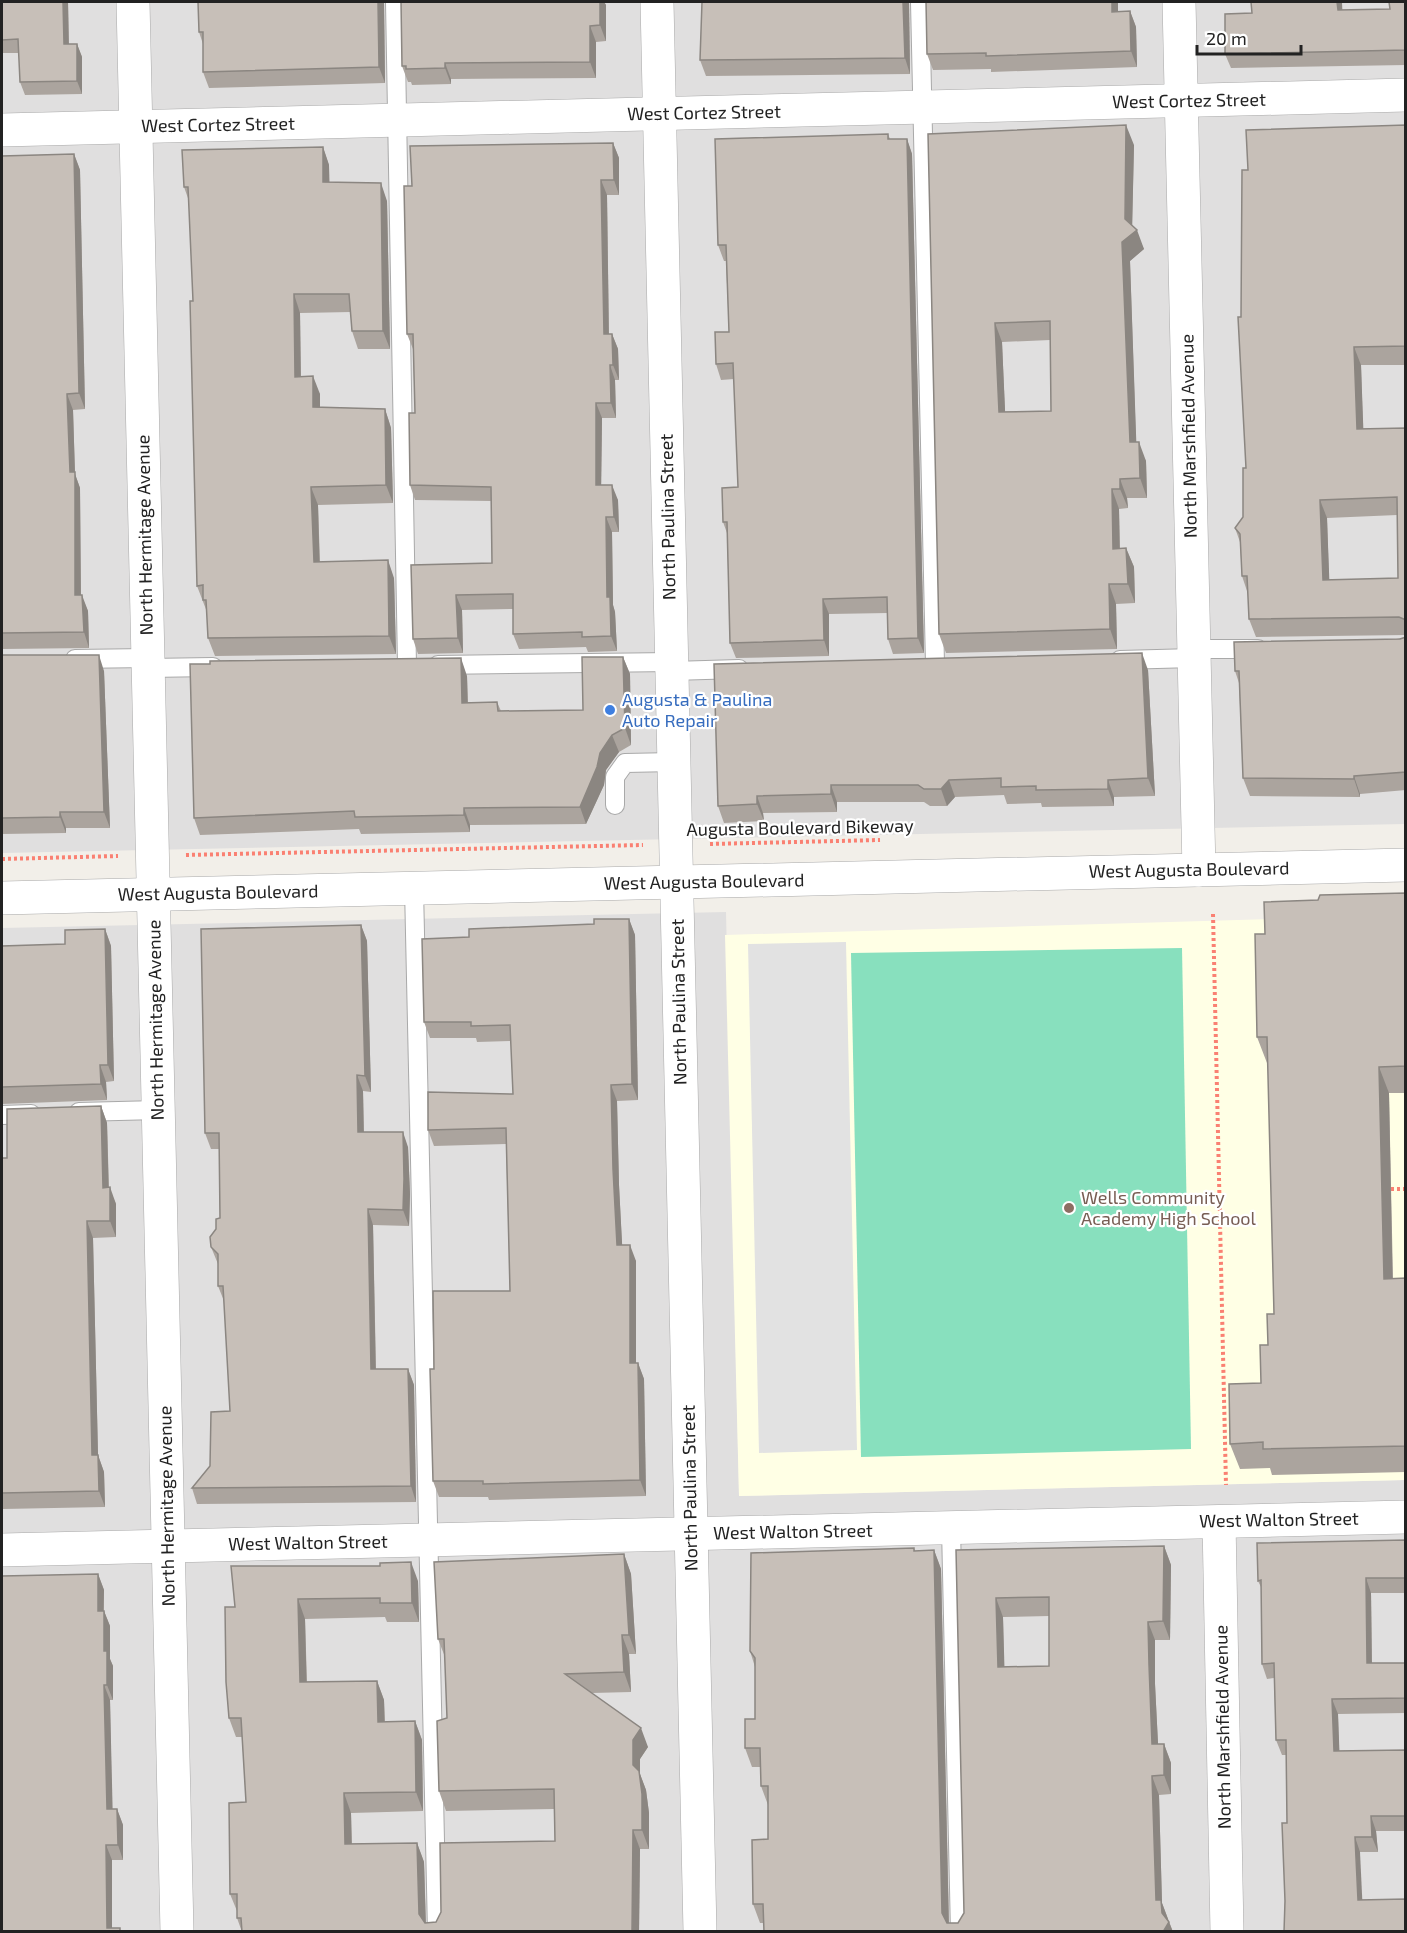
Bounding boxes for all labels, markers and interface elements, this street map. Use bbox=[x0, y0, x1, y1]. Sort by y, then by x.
scale bar bbox=[1197, 18, 1300, 56]
text: 20 m bbox=[1206, 27, 1247, 49]
street label: West Cortez Street bbox=[1112, 88, 1266, 112]
street label: West Cortez Street bbox=[627, 100, 781, 124]
street label: West Cortez Street bbox=[141, 112, 295, 136]
street label: North Marshfield Avenue bbox=[1175, 334, 1201, 538]
street label: North Hermitage Avenue bbox=[131, 434, 157, 636]
street label: North Paulina Street bbox=[655, 434, 679, 600]
place label: Augusta & Paulina Auto Repair bbox=[622, 688, 772, 731]
marker: Augusta & Paulina Auto Repair bbox=[603, 703, 617, 717]
street label: Augusta Boulevard Bikeway bbox=[686, 814, 914, 840]
street label: West Augusta Boulevard bbox=[1088, 856, 1290, 882]
street label: West Augusta Boulevard bbox=[603, 868, 805, 894]
street label: West Augusta Boulevard bbox=[117, 879, 319, 905]
street label: North Hermitage Avenue bbox=[142, 919, 168, 1121]
street label: North Paulina Street bbox=[666, 919, 690, 1085]
place label: Wells Community Academy High School bbox=[1081, 1186, 1257, 1229]
marker: Wells Community Academy High School bbox=[1062, 1201, 1076, 1215]
street label: North Hermitage Avenue bbox=[153, 1405, 179, 1607]
street label: North Paulina Street bbox=[677, 1405, 701, 1571]
street label: West Walton Street bbox=[1199, 1507, 1359, 1531]
street label: West Walton Street bbox=[713, 1519, 873, 1543]
street label: West Walton Street bbox=[228, 1530, 388, 1554]
street label: North Marshfield Avenue bbox=[1209, 1625, 1235, 1829]

